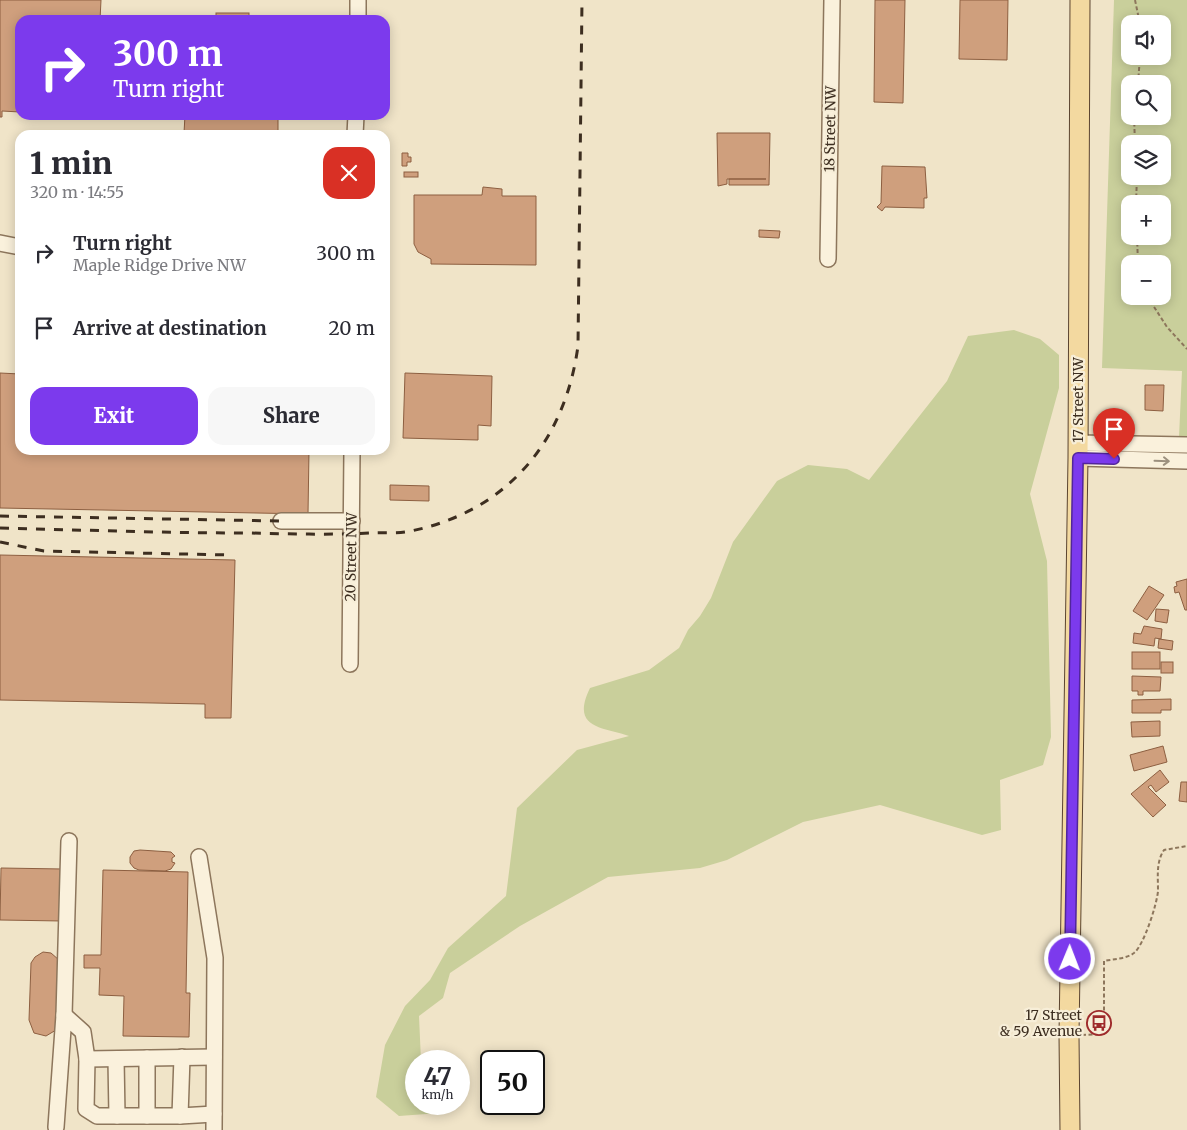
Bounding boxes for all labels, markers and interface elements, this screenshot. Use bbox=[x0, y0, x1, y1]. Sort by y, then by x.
map controls bbox=[1121, 15, 1171, 305]
button: sound bbox=[1121, 15, 1171, 65]
text: 300 m bbox=[113, 32, 223, 76]
icon: right bbox=[30, 35, 95, 100]
text: Turn right bbox=[113, 75, 224, 103]
button: search bbox=[1121, 75, 1171, 125]
street label: 18 Street NW bbox=[820, 85, 840, 172]
button: layers bbox=[1121, 135, 1171, 185]
text: 1 min bbox=[30, 144, 112, 182]
button: close bbox=[323, 147, 375, 199]
text: 320 m · 14:55 bbox=[30, 182, 124, 202]
button: + bbox=[1121, 195, 1171, 245]
text: Turn right bbox=[73, 231, 172, 255]
icon: right bbox=[30, 239, 58, 267]
text: 300 m bbox=[316, 241, 375, 265]
text: Maple Ridge Drive NW bbox=[73, 255, 246, 275]
button: − bbox=[1121, 255, 1171, 305]
icon: arrive bbox=[30, 314, 58, 342]
text: Arrive at destination bbox=[73, 316, 267, 340]
text: 20 m bbox=[328, 316, 375, 340]
street label: 17 Street NW bbox=[1069, 356, 1087, 443]
button: Exit bbox=[30, 387, 198, 445]
button: Share bbox=[208, 387, 375, 445]
pin bbox=[1093, 408, 1135, 459]
icon: arrive bbox=[1100, 415, 1128, 443]
one-way arrow bbox=[1154, 456, 1170, 465]
street label: 20 Street NW bbox=[341, 511, 361, 602]
position arrow bbox=[1043, 932, 1095, 984]
place label: 17 Street & 59 Avenue bbox=[999, 1006, 1083, 1040]
bus stop icon: 17 Street & 59 Avenue bbox=[1086, 1010, 1112, 1036]
speed limit sign: 50 bbox=[480, 1050, 545, 1115]
text: 47 bbox=[423, 1060, 452, 1092]
text: km/h bbox=[422, 1087, 453, 1102]

